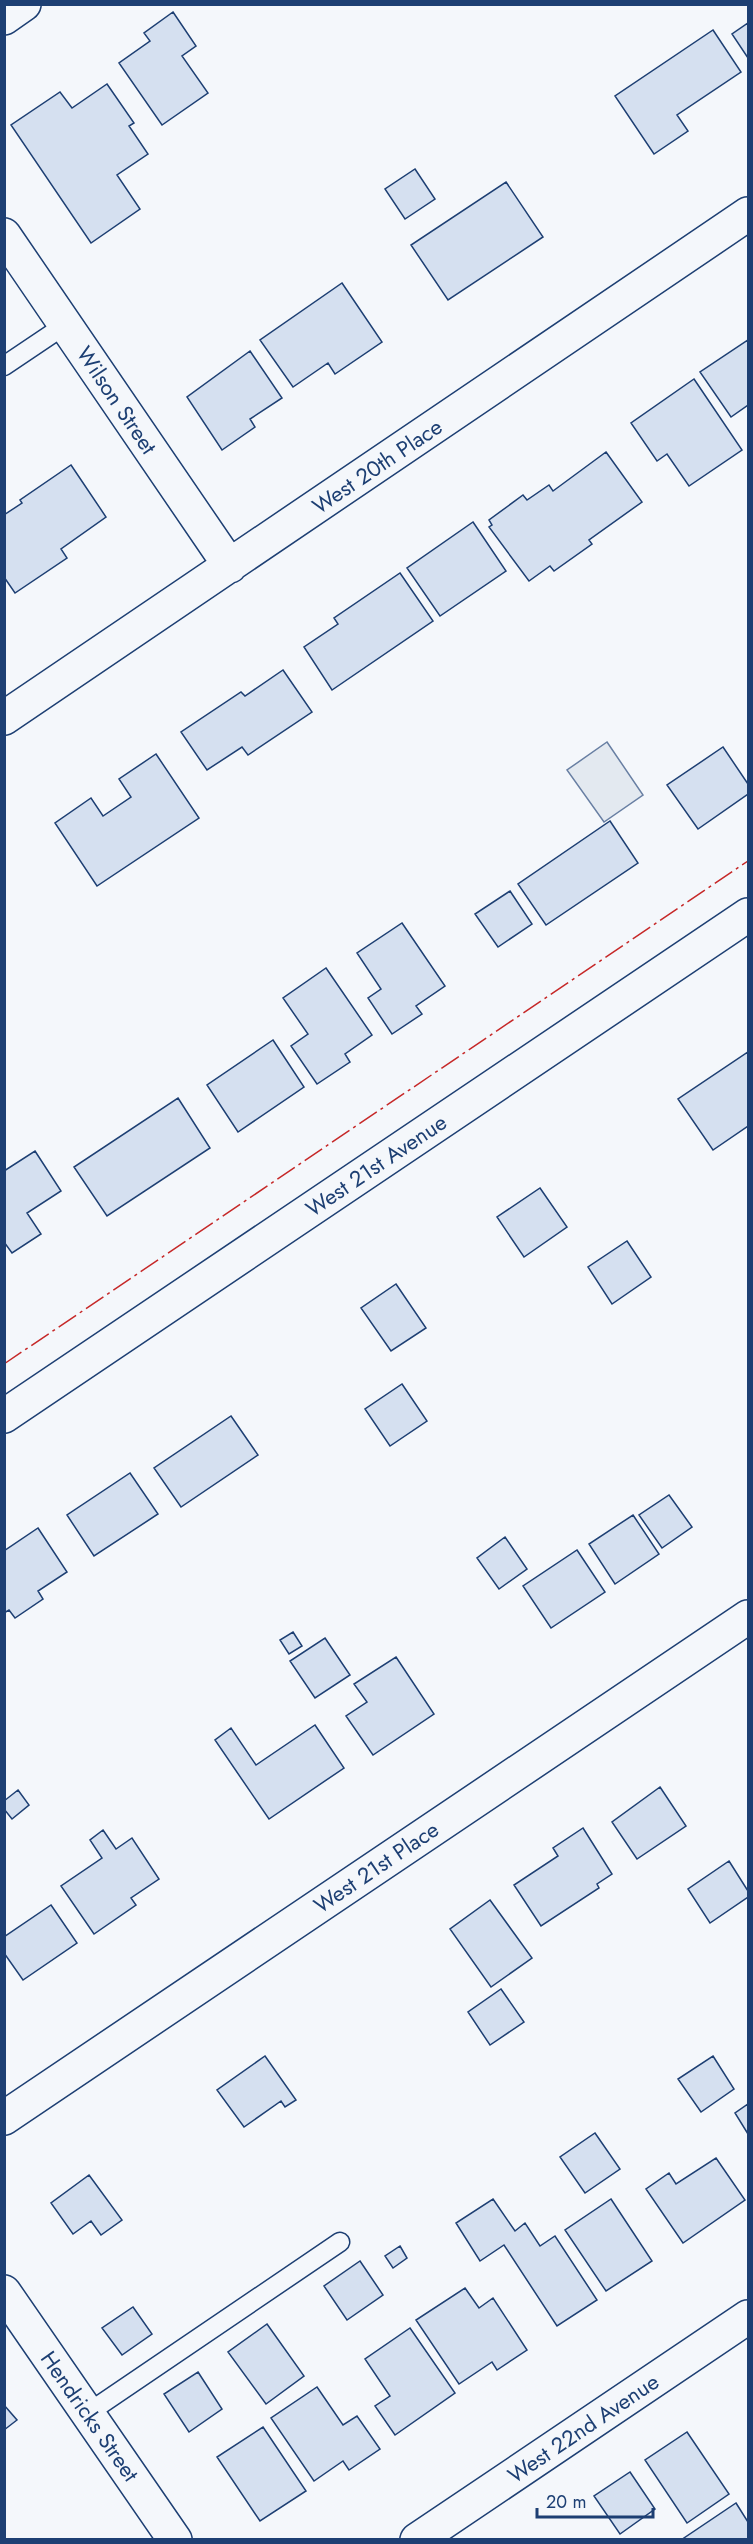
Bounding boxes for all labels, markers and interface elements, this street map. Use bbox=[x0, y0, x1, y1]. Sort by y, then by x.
street label: Wilson Street bbox=[69, 340, 165, 461]
street label: West 20th Place bbox=[306, 411, 448, 521]
street label: West 21st Avenue bbox=[299, 1106, 453, 1224]
street label: West 21st Place bbox=[307, 1813, 445, 1921]
street label: Hendricks Street bbox=[33, 2344, 147, 2488]
street label: West 22nd Avenue bbox=[501, 2365, 665, 2491]
scale bar bbox=[537, 2481, 652, 2519]
text: 20 m bbox=[546, 2489, 586, 2515]

